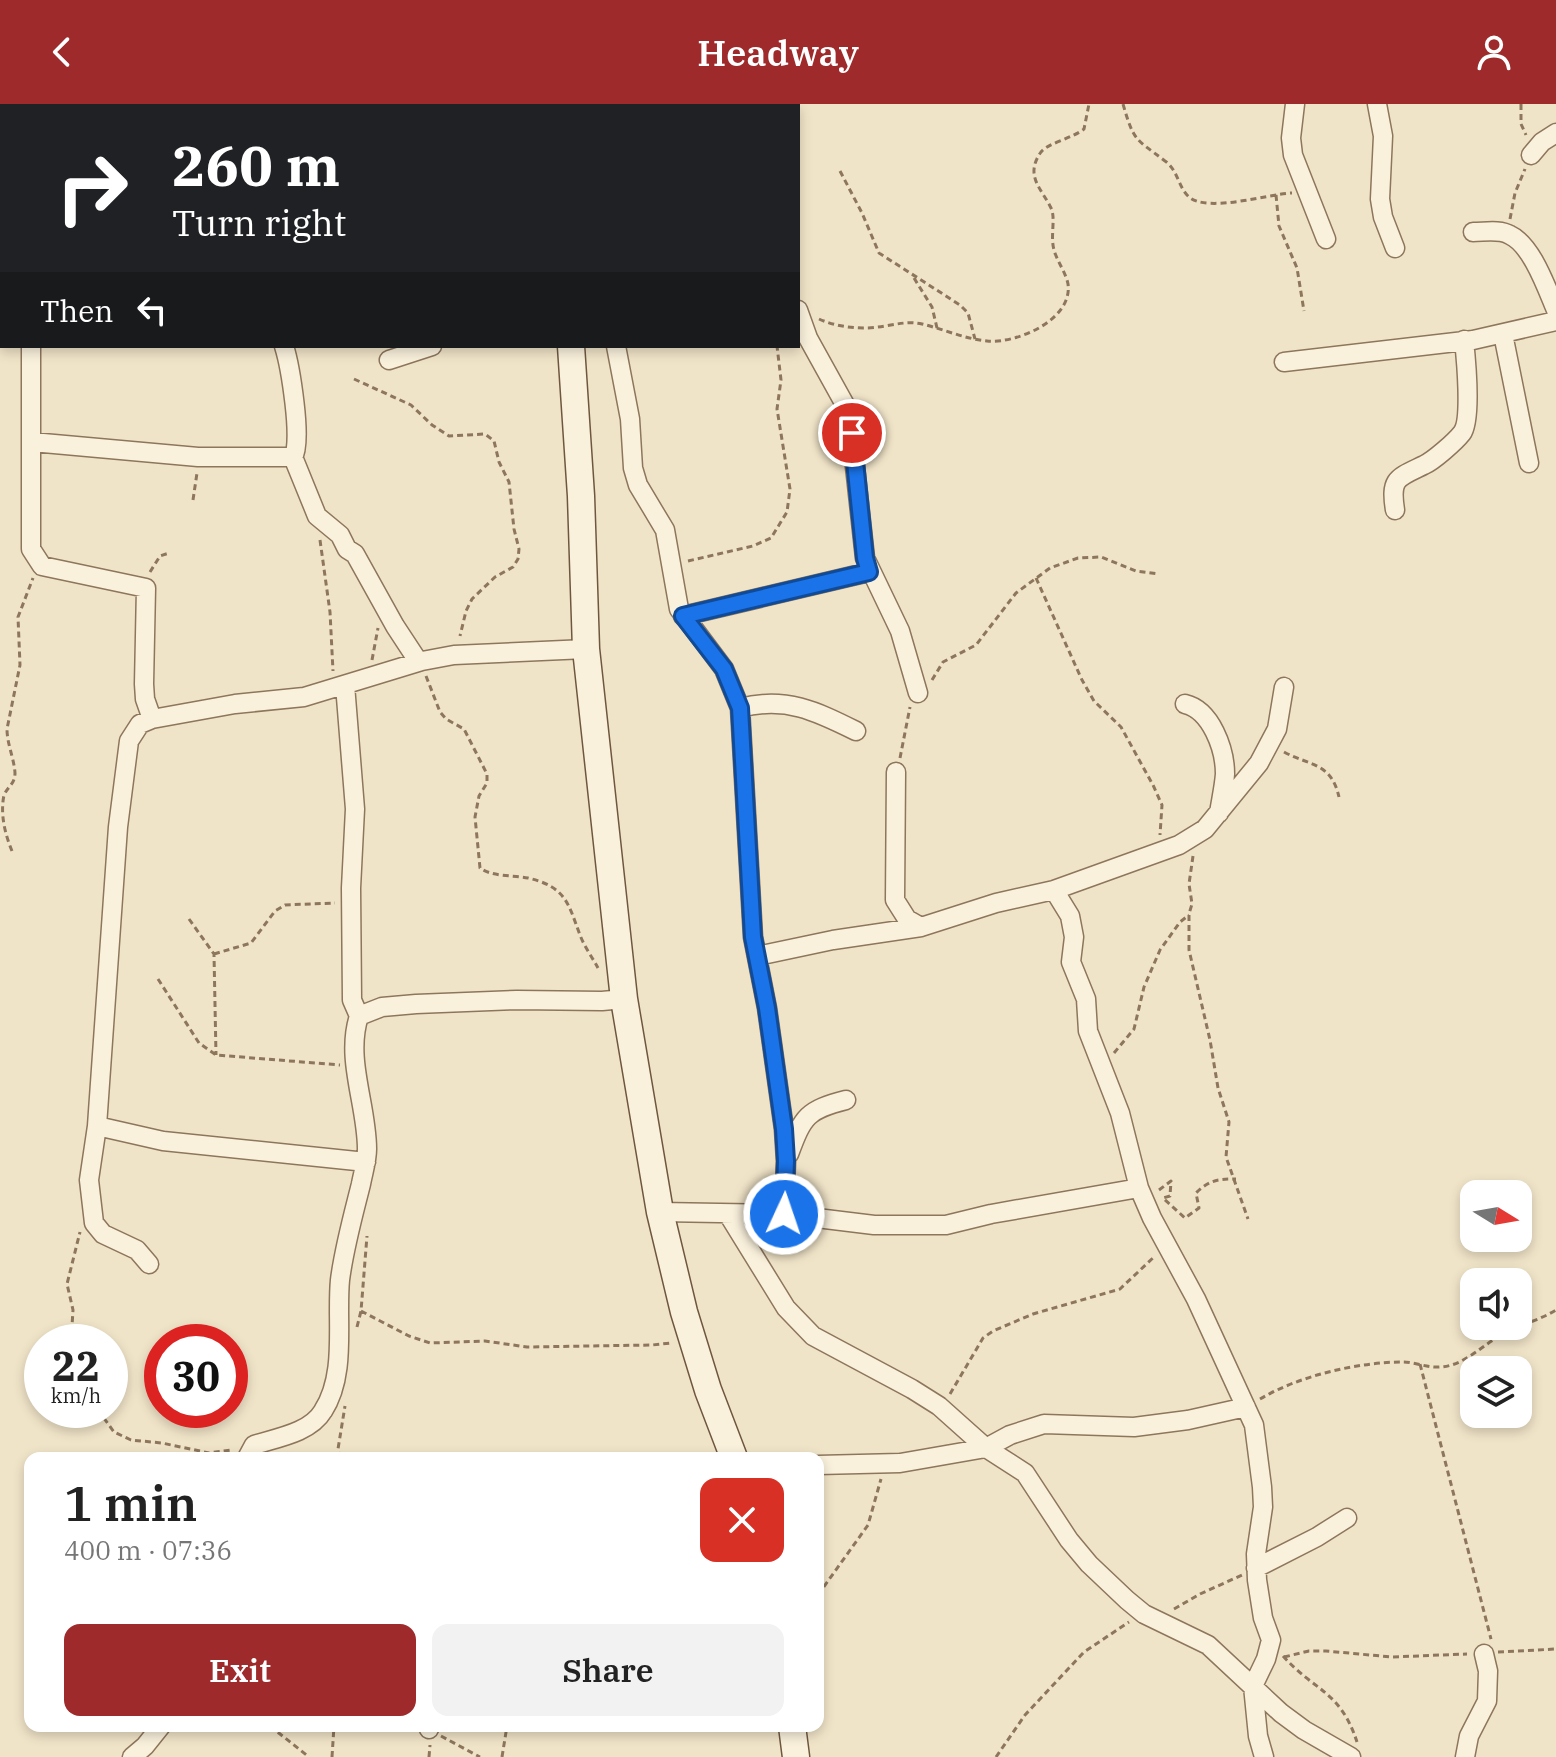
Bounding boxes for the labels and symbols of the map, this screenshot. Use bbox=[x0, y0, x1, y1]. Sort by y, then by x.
pin bbox=[818, 399, 886, 467]
position arrow bbox=[742, 1172, 826, 1256]
north arrow bbox=[1460, 1180, 1532, 1252]
speed limit sign: 30 bbox=[144, 1324, 248, 1428]

